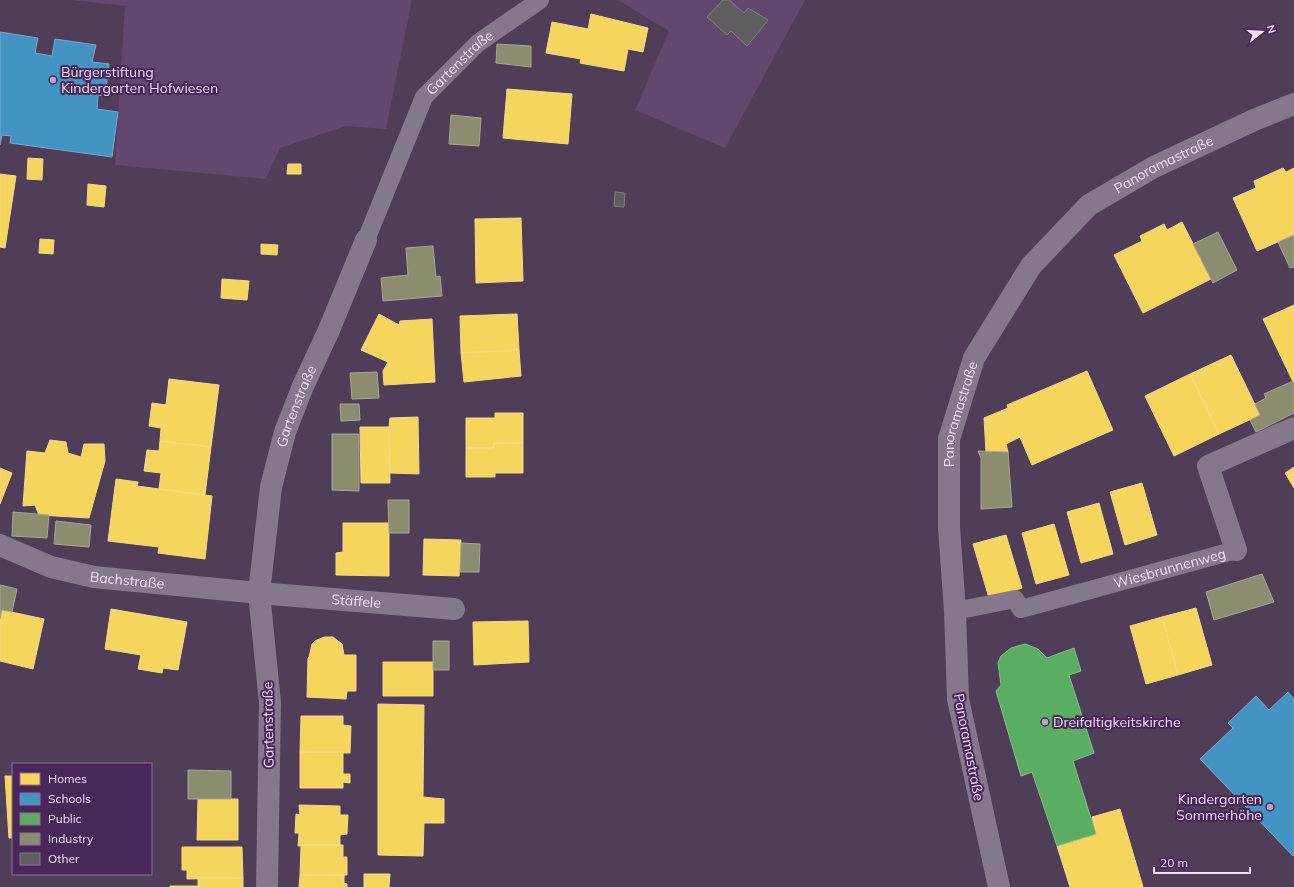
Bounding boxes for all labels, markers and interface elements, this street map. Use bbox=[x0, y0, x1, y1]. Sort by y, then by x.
north arrow bbox=[1242, 12, 1282, 52]
text: N bbox=[1264, 23, 1279, 35]
street label: Gartenstraße bbox=[422, 26, 497, 99]
place label: Bürgerstiftung Kindergarten Hofwiesen bbox=[61, 63, 218, 97]
marker: Bürgerstiftung Kindergarten Hofwiesen bbox=[48, 75, 58, 85]
street label: Panoramastraße bbox=[1111, 131, 1216, 197]
street label: Panoramastraße bbox=[940, 359, 981, 467]
street label: Gartenstraße bbox=[273, 362, 320, 449]
street label: Wiesbrunnenweg bbox=[1112, 544, 1228, 592]
street label: Bachstraße bbox=[89, 568, 165, 593]
street label: Stäffele bbox=[331, 590, 382, 612]
street label: Gartenstraße bbox=[258, 682, 278, 768]
street label: Panoramastraße bbox=[950, 692, 988, 802]
place label: Dreifaltigkeitskirche bbox=[1053, 713, 1181, 731]
marker: Dreifaltigkeitskirche bbox=[1040, 717, 1050, 727]
legend bbox=[12, 763, 152, 875]
text: Homes bbox=[48, 771, 87, 786]
place label: Kindergarten Sommerhöhe bbox=[1176, 790, 1262, 824]
text: Schools bbox=[48, 791, 91, 806]
marker: Kindergarten Sommerhöhe bbox=[1265, 802, 1275, 812]
text: Public bbox=[48, 811, 82, 826]
text: Industry bbox=[48, 831, 94, 846]
scale bar bbox=[1154, 849, 1250, 875]
text: Other bbox=[48, 851, 80, 866]
text: 20 m bbox=[1160, 855, 1188, 870]

